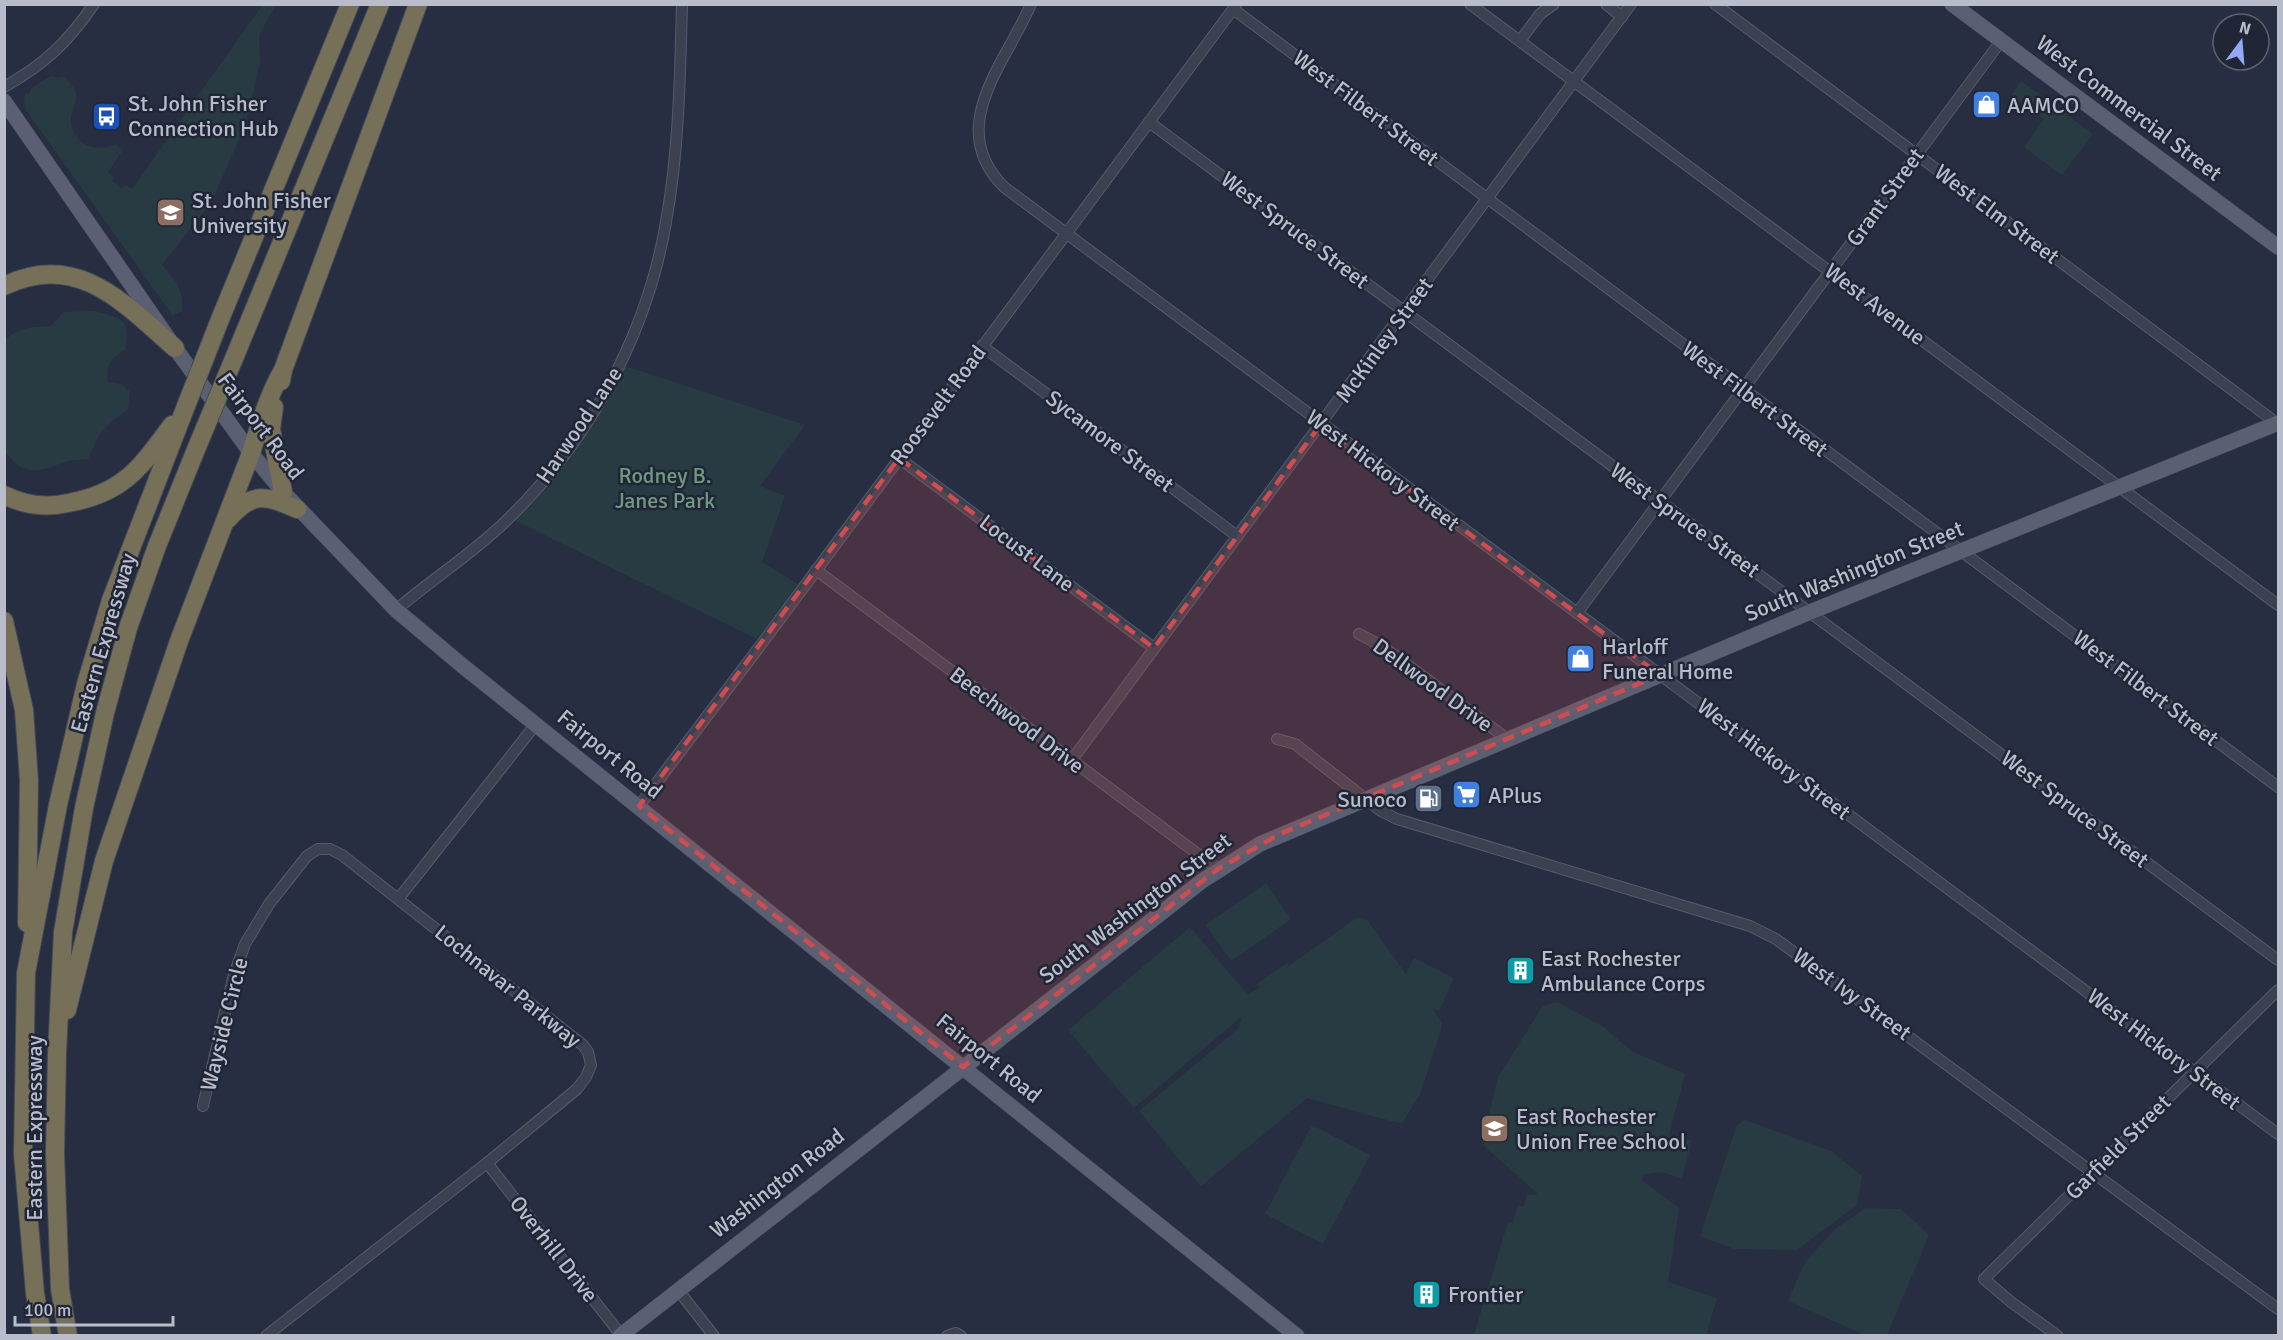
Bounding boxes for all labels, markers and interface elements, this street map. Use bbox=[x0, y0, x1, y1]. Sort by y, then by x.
north arrow bbox=[2211, 12, 2271, 72]
text: N bbox=[2237, 17, 2253, 40]
street label: West Commercial Street bbox=[2031, 29, 2227, 187]
street label: West Filbert Street bbox=[1288, 44, 1445, 172]
shop icon: AAMCO bbox=[1970, 89, 2002, 121]
place label: St. John Fisher Connection Hub bbox=[128, 90, 279, 142]
place label: AAMCO bbox=[2007, 92, 2079, 119]
bus stop icon: St. John Fisher Connection Hub bbox=[91, 100, 123, 132]
street label: Grant Street bbox=[1840, 142, 1930, 251]
street label: West Elm Street bbox=[1929, 158, 2065, 270]
street label: West Spruce Street bbox=[1216, 166, 1375, 295]
place label: St. John Fisher University bbox=[192, 187, 331, 239]
school or university icon: St. John Fisher University bbox=[155, 197, 187, 229]
street label: West Avenue bbox=[1819, 257, 1931, 351]
street label: McKinley Street bbox=[1329, 272, 1439, 408]
street label: West Filbert Street bbox=[1677, 335, 1834, 463]
street label: Roosevelt Road bbox=[884, 340, 992, 470]
street label: Harwood Lane bbox=[530, 361, 628, 489]
street label: Fairport Road bbox=[212, 367, 310, 485]
street label: Sycamore Street bbox=[1041, 384, 1180, 498]
street label: West Hickory Street bbox=[1301, 403, 1465, 537]
street label: West Spruce Street bbox=[1605, 457, 1765, 584]
park label: Rodney B. Janes Park bbox=[615, 462, 715, 514]
street label: Locust Lane bbox=[974, 508, 1080, 598]
street label: South Washington Street bbox=[1741, 515, 1968, 627]
street label: Eastern Expressway bbox=[64, 549, 142, 736]
street label: West Filbert Street bbox=[2068, 624, 2225, 752]
street label: Dellwood Drive bbox=[1368, 632, 1498, 738]
place label: Harloff Funeral Home bbox=[1602, 633, 1733, 685]
shop icon: Harloff Funeral Home bbox=[1565, 643, 1597, 675]
street label: Beechwood Drive bbox=[944, 661, 1090, 779]
street label: West Hickory Street bbox=[1692, 692, 1856, 826]
street label: Fairport Road bbox=[552, 703, 668, 805]
street label: West Spruce Street bbox=[1996, 745, 2155, 874]
supermarket icon: APlus bbox=[1451, 779, 1483, 811]
place label: APlus bbox=[1488, 782, 1542, 809]
fuel station icon: Sunoco bbox=[1412, 783, 1444, 815]
place label: Sunoco bbox=[1338, 786, 1407, 813]
street label: South Washington Street bbox=[1034, 827, 1237, 989]
street label: Lochnavar Parkway bbox=[429, 919, 587, 1054]
street label: West Ivy Street bbox=[1787, 942, 1917, 1046]
place label: East Rochester Ambulance Corps bbox=[1541, 945, 1705, 997]
street label: Wayside Circle bbox=[194, 954, 254, 1094]
building icon: East Rochester Ambulance Corps bbox=[1504, 955, 1536, 987]
street label: West Hickory Street bbox=[2082, 982, 2246, 1116]
street label: Fairport Road bbox=[931, 1007, 1047, 1109]
street label: Eastern Expressway bbox=[21, 1035, 48, 1221]
street label: Garfield Street bbox=[2060, 1088, 2177, 1205]
place label: East Rochester Union Free School bbox=[1516, 1103, 1686, 1155]
school or university icon: East Rochester Union Free School bbox=[1479, 1113, 1511, 1145]
street label: Washington Road bbox=[704, 1122, 850, 1244]
street label: Overhill Drive bbox=[504, 1190, 604, 1308]
building icon: Frontier bbox=[1411, 1278, 1443, 1310]
place label: Frontier bbox=[1448, 1281, 1523, 1308]
scale bar bbox=[15, 1289, 172, 1327]
text: 100 m bbox=[24, 1299, 71, 1321]

